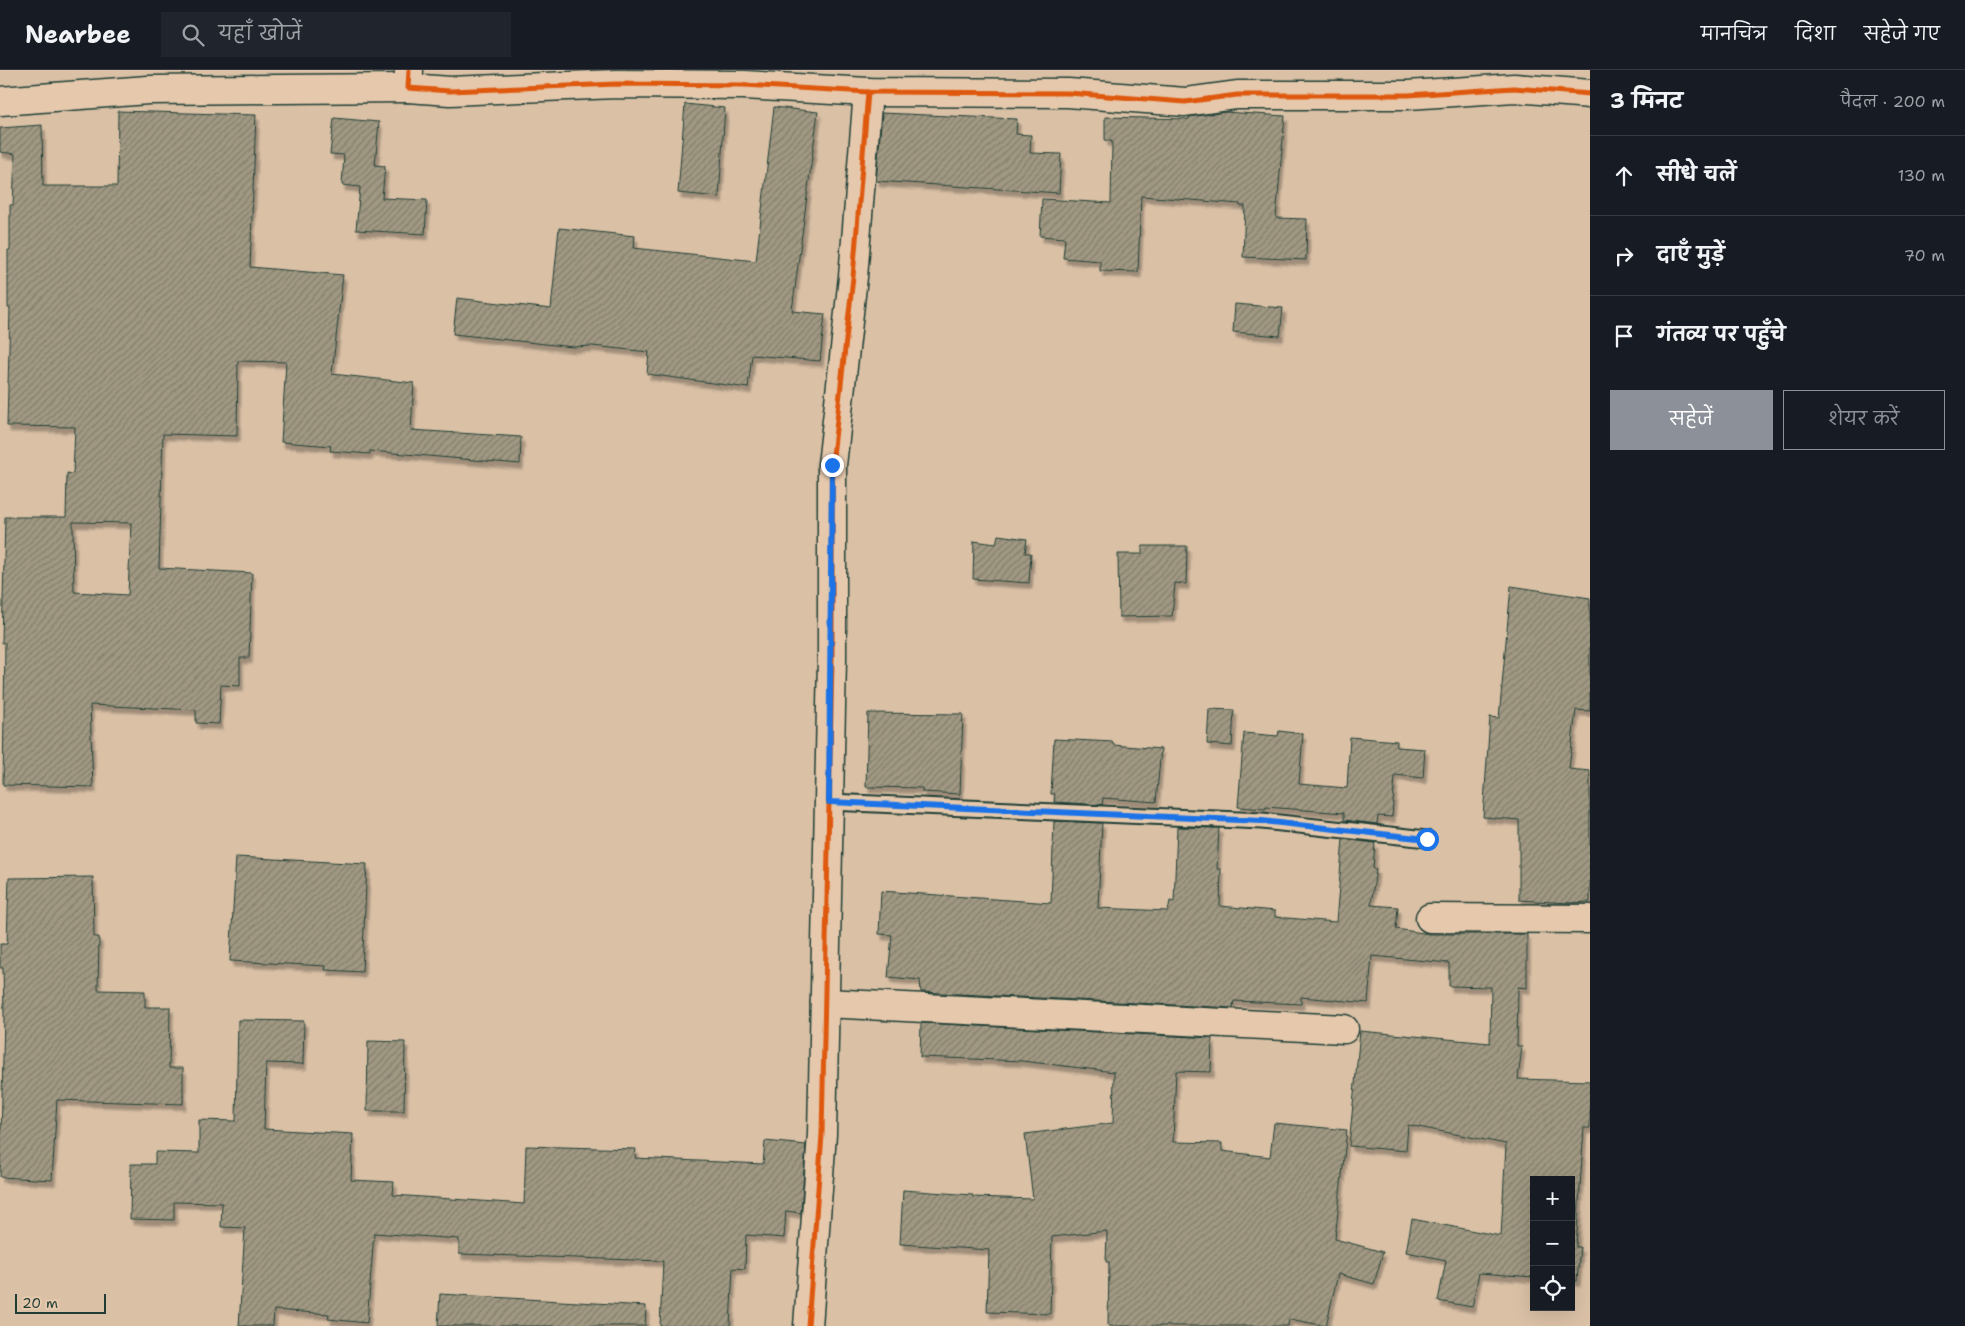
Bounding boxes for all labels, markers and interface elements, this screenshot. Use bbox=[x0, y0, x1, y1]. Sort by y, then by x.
search box bbox=[161, 12, 511, 57]
text: Nearbee bbox=[25, 19, 131, 51]
icon: search bbox=[179, 21, 207, 49]
text: यहाँ खोजें bbox=[219, 21, 302, 46]
text: मानचित्र bbox=[1701, 22, 1767, 46]
text: दिशा bbox=[1795, 22, 1836, 46]
text: सहेजे गए bbox=[1864, 22, 1940, 46]
text: 3 मिनट bbox=[1610, 87, 1683, 115]
text: पैदल · 200 m bbox=[1840, 91, 1945, 112]
icon: ahead bbox=[1610, 162, 1638, 190]
text: सीधे चलें bbox=[1657, 162, 1736, 187]
text: 130 m bbox=[1898, 165, 1945, 186]
icon: right bbox=[1610, 242, 1638, 270]
text: दाएँ मुड़ें bbox=[1657, 242, 1725, 267]
text: 70 m bbox=[1904, 245, 1945, 266]
icon: arrive bbox=[1610, 322, 1638, 350]
text: गंतव्य पर पहुँचे bbox=[1657, 322, 1786, 347]
button: सहेजें bbox=[1610, 390, 1773, 450]
button: शेयर करें bbox=[1783, 390, 1945, 450]
route end bbox=[821, 454, 844, 477]
route start bbox=[1416, 828, 1439, 851]
map controls bbox=[1530, 1176, 1575, 1311]
button: + bbox=[1530, 1176, 1575, 1221]
button: − bbox=[1530, 1221, 1575, 1266]
button: locate bbox=[1530, 1266, 1575, 1311]
scale bar bbox=[15, 1291, 106, 1314]
text: 20 m bbox=[22, 1294, 58, 1312]

